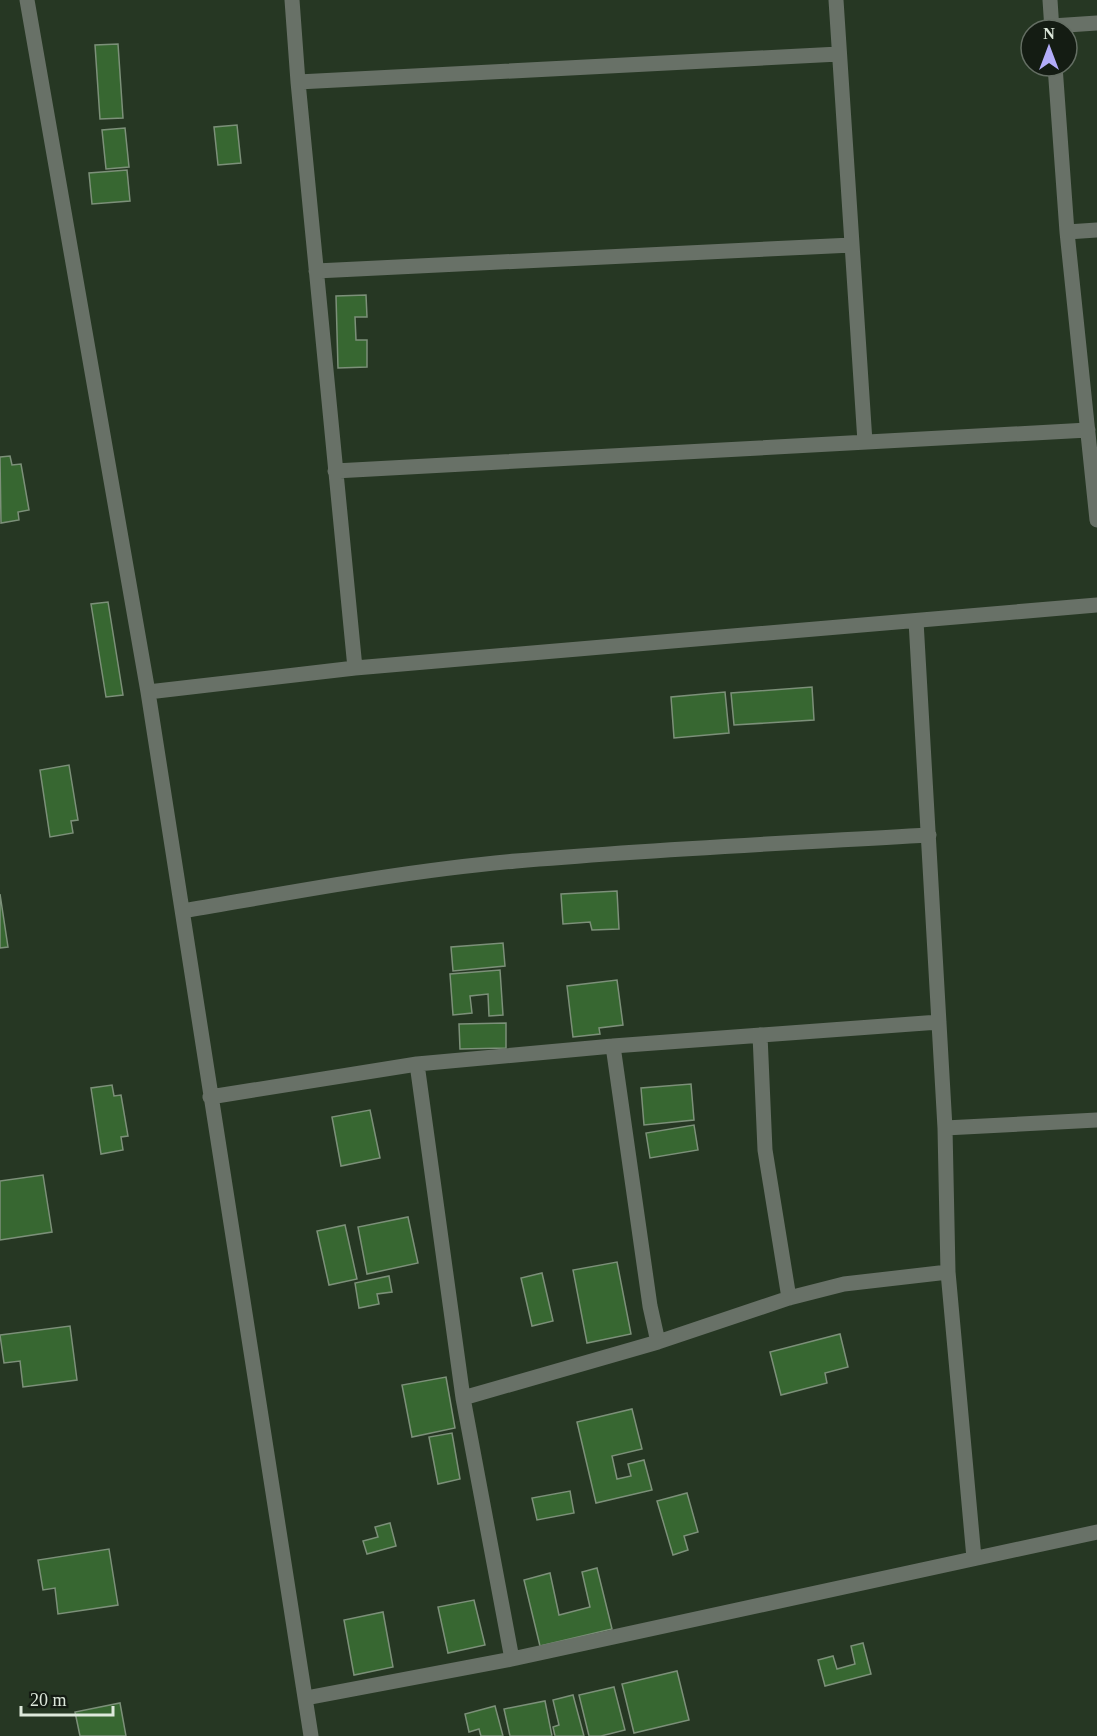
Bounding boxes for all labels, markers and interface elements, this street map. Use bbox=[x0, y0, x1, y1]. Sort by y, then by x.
north arrow bbox=[1019, 18, 1079, 78]
text: N bbox=[1043, 25, 1055, 42]
scale bar bbox=[21, 1679, 112, 1717]
text: 20 m bbox=[30, 1690, 67, 1710]

